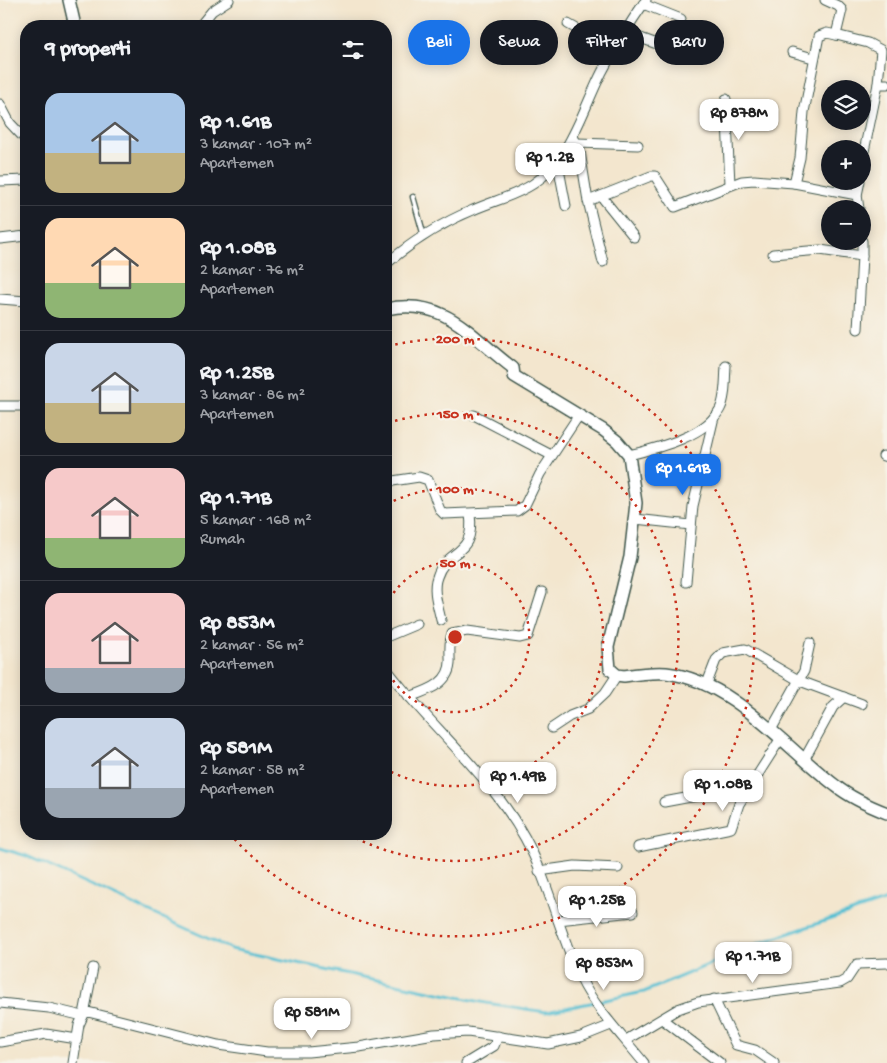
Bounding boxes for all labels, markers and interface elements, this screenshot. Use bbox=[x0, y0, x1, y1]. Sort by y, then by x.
chip: Beli bbox=[408, 20, 470, 65]
chip: Sewa bbox=[480, 20, 558, 65]
chip: Filter bbox=[568, 20, 644, 65]
chip: Baru bbox=[654, 20, 724, 65]
icon: filters bbox=[339, 36, 367, 64]
text: 9 properti bbox=[45, 38, 131, 63]
map controls bbox=[821, 80, 871, 250]
button: layers bbox=[821, 80, 871, 130]
pin: Rp 878M bbox=[693, 98, 785, 141]
text: Rp 878M bbox=[711, 105, 768, 124]
text: Rp 1.61B bbox=[200, 111, 271, 136]
icon: home bbox=[85, 113, 145, 173]
text: 3 kamar · 107 m² bbox=[200, 136, 312, 155]
button: + bbox=[821, 140, 871, 190]
pin: Rp 1.2B bbox=[504, 142, 596, 185]
text: Rp 1.2B bbox=[526, 149, 574, 168]
text: Apartemen bbox=[200, 155, 274, 174]
button: − bbox=[821, 200, 871, 250]
text: Rp 1.08B bbox=[200, 237, 276, 262]
icon: home bbox=[85, 238, 145, 298]
text: 2 kamar · 76 m² bbox=[200, 262, 304, 281]
text: Apartemen bbox=[200, 281, 274, 300]
text: 200 m bbox=[436, 331, 475, 349]
text: Rp 1.25B bbox=[200, 362, 273, 387]
icon: home bbox=[85, 363, 145, 423]
text: 3 kamar · 86 m² bbox=[200, 387, 305, 406]
text: Apartemen bbox=[200, 406, 274, 425]
text: 150 m bbox=[436, 406, 474, 424]
pin: Rp 1.61B bbox=[631, 454, 735, 496]
text: Rp 1.61B bbox=[656, 460, 710, 479]
text: 100 m bbox=[435, 481, 474, 499]
text: Rp 1.71B bbox=[200, 487, 272, 512]
icon: home bbox=[85, 488, 145, 548]
text: 5 kamar · 168 m² bbox=[200, 512, 312, 531]
text: Rumah bbox=[200, 531, 245, 550]
text: 50 m bbox=[440, 555, 471, 573]
text: Rp 853M bbox=[200, 612, 274, 637]
icon: home bbox=[85, 613, 145, 673]
centre of rings bbox=[446, 628, 464, 646]
text: 2 kamar · 56 m² bbox=[200, 637, 304, 656]
text: Apartemen bbox=[200, 656, 274, 675]
text: Rp 581M bbox=[200, 737, 272, 762]
icon: home bbox=[85, 738, 145, 798]
text: 2 kamar · 58 m² bbox=[200, 762, 305, 781]
pin: Rp 1.49B bbox=[466, 762, 570, 804]
text: Rp 1.49B bbox=[490, 768, 546, 787]
pin: Rp 1.08B bbox=[671, 770, 775, 812]
text: Rp 1.08B bbox=[694, 776, 752, 795]
text: Apartemen bbox=[200, 781, 274, 800]
pin: Rp 1.25B bbox=[545, 886, 649, 928]
text: Rp 1.25B bbox=[569, 892, 625, 911]
pin: Rp 1.71B bbox=[701, 942, 805, 984]
pin: Rp 853M bbox=[558, 948, 650, 991]
text: Rp 1.71B bbox=[726, 948, 780, 967]
text: Rp 853M bbox=[576, 955, 632, 974]
pin: Rp 581M bbox=[266, 998, 358, 1040]
text: Rp 581M bbox=[285, 1004, 339, 1023]

